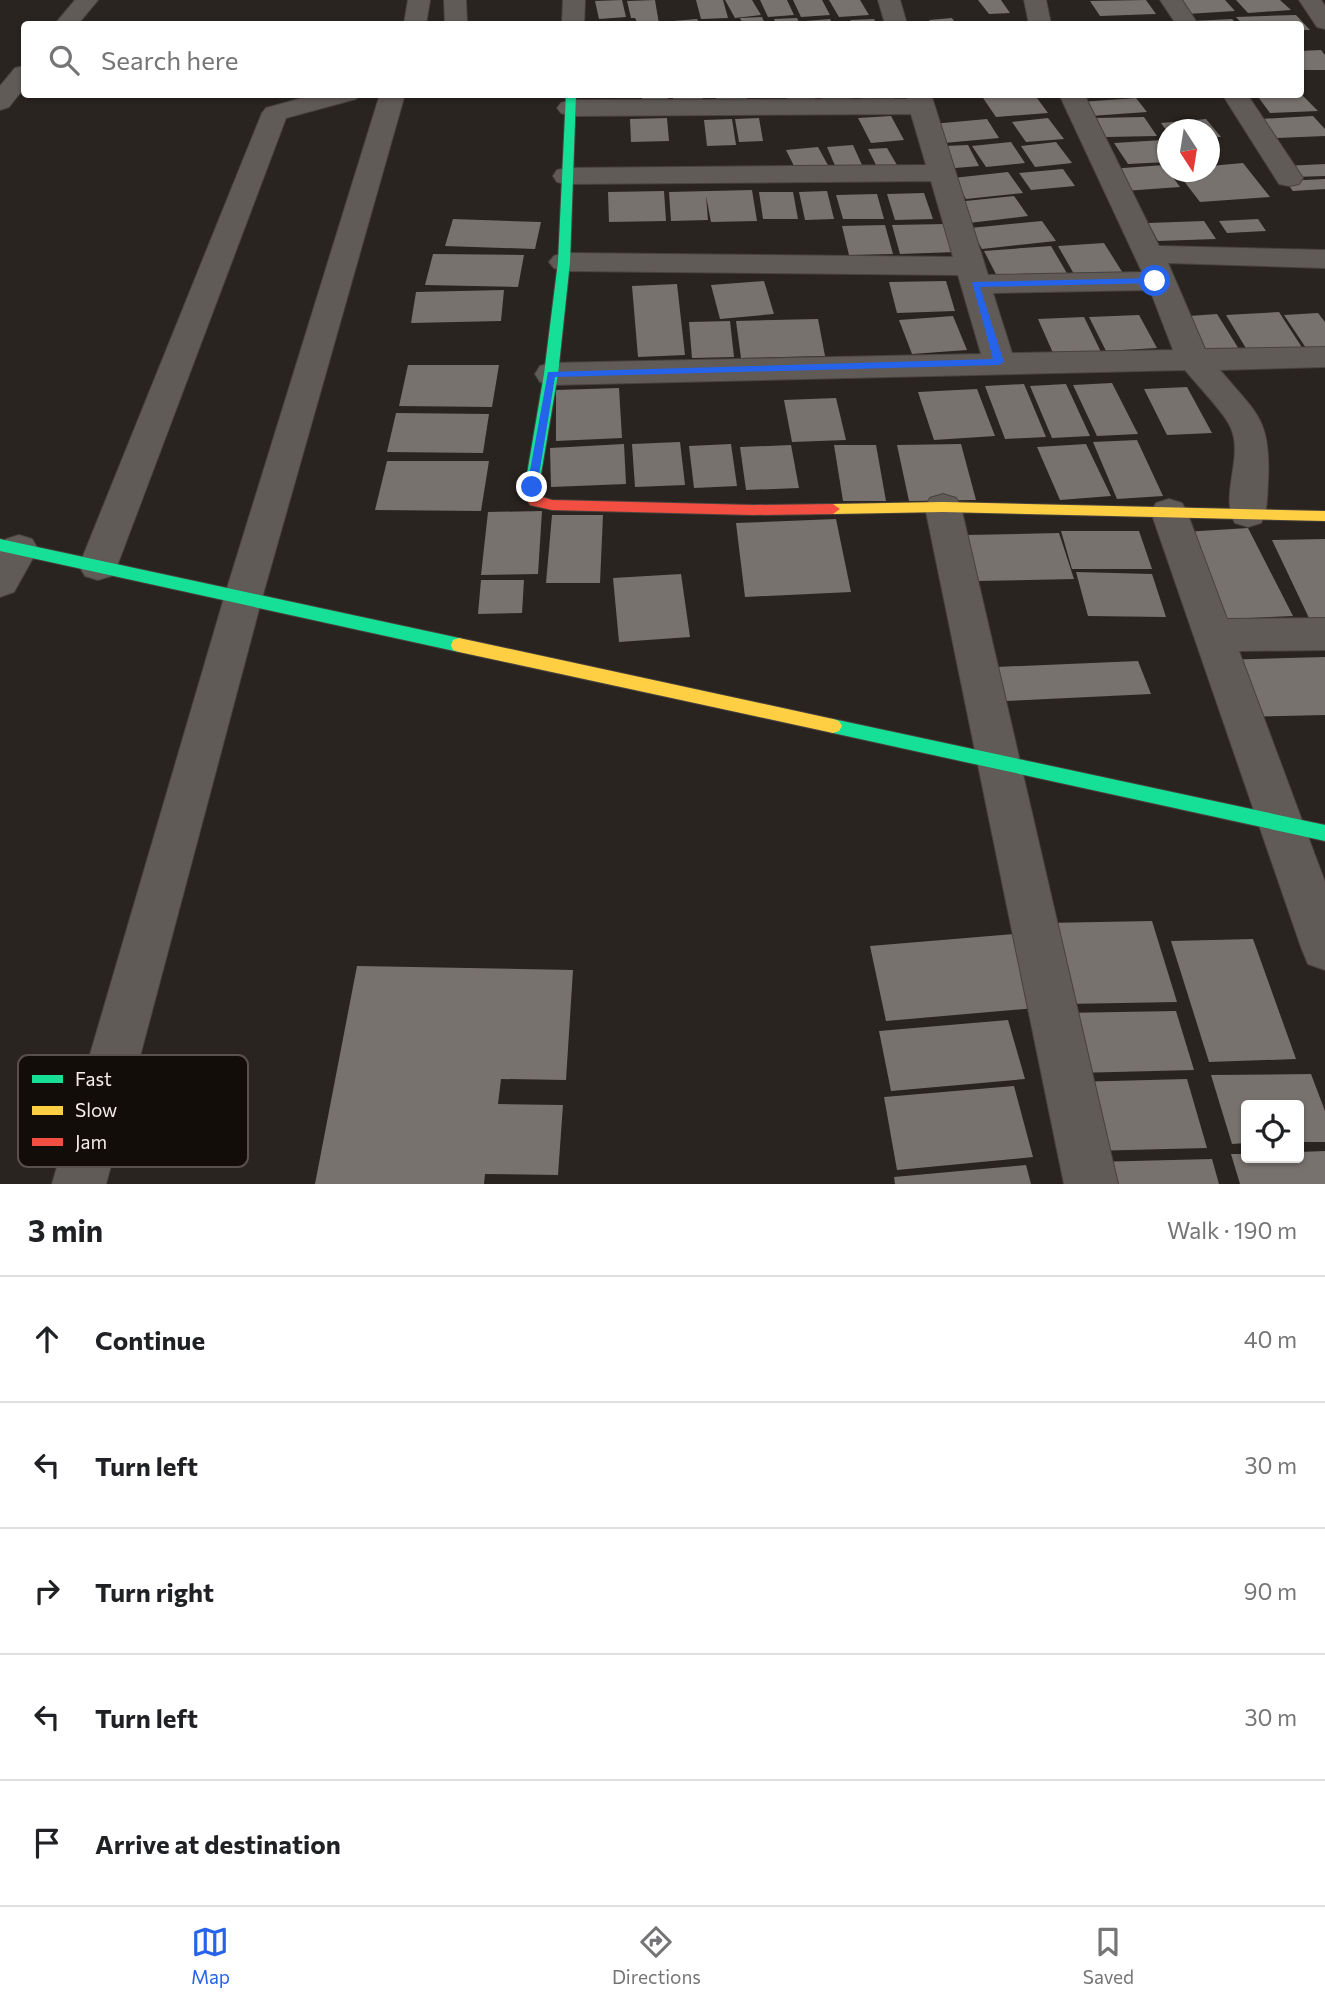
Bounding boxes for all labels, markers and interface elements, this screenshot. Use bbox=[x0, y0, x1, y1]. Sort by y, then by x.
search box bbox=[21, 21, 1304, 98]
icon: search bbox=[45, 41, 83, 79]
text: Search here bbox=[101, 44, 239, 75]
north arrow bbox=[1157, 119, 1220, 182]
route start bbox=[1139, 265, 1170, 296]
route end bbox=[516, 471, 547, 502]
legend bbox=[18, 1055, 248, 1167]
text: Fast bbox=[75, 1067, 112, 1090]
text: Slow bbox=[75, 1098, 117, 1121]
map controls bbox=[1241, 1100, 1304, 1163]
button: locate bbox=[1241, 1100, 1304, 1163]
text: Jam bbox=[75, 1130, 107, 1153]
text: 3 min bbox=[28, 1211, 103, 1248]
text: Walk · 190 m bbox=[1167, 1216, 1297, 1244]
icon: ahead bbox=[28, 1320, 66, 1358]
text: Continue bbox=[95, 1324, 205, 1355]
text: 40 m bbox=[1244, 1325, 1297, 1353]
icon: left bbox=[28, 1446, 66, 1484]
text: Turn left bbox=[95, 1450, 198, 1481]
text: 30 m bbox=[1244, 1451, 1297, 1479]
icon: right bbox=[28, 1572, 66, 1610]
text: Turn right bbox=[95, 1576, 214, 1607]
text: 90 m bbox=[1244, 1577, 1297, 1605]
icon: left bbox=[28, 1698, 66, 1736]
text: Turn left bbox=[95, 1702, 198, 1733]
text: 30 m bbox=[1244, 1703, 1297, 1731]
icon: arrive bbox=[28, 1824, 66, 1862]
text: Arrive at destination bbox=[95, 1828, 341, 1859]
tab: Map bbox=[191, 1923, 230, 1988]
tab: Directions bbox=[612, 1923, 701, 1988]
tab: Saved bbox=[1083, 1923, 1134, 1988]

